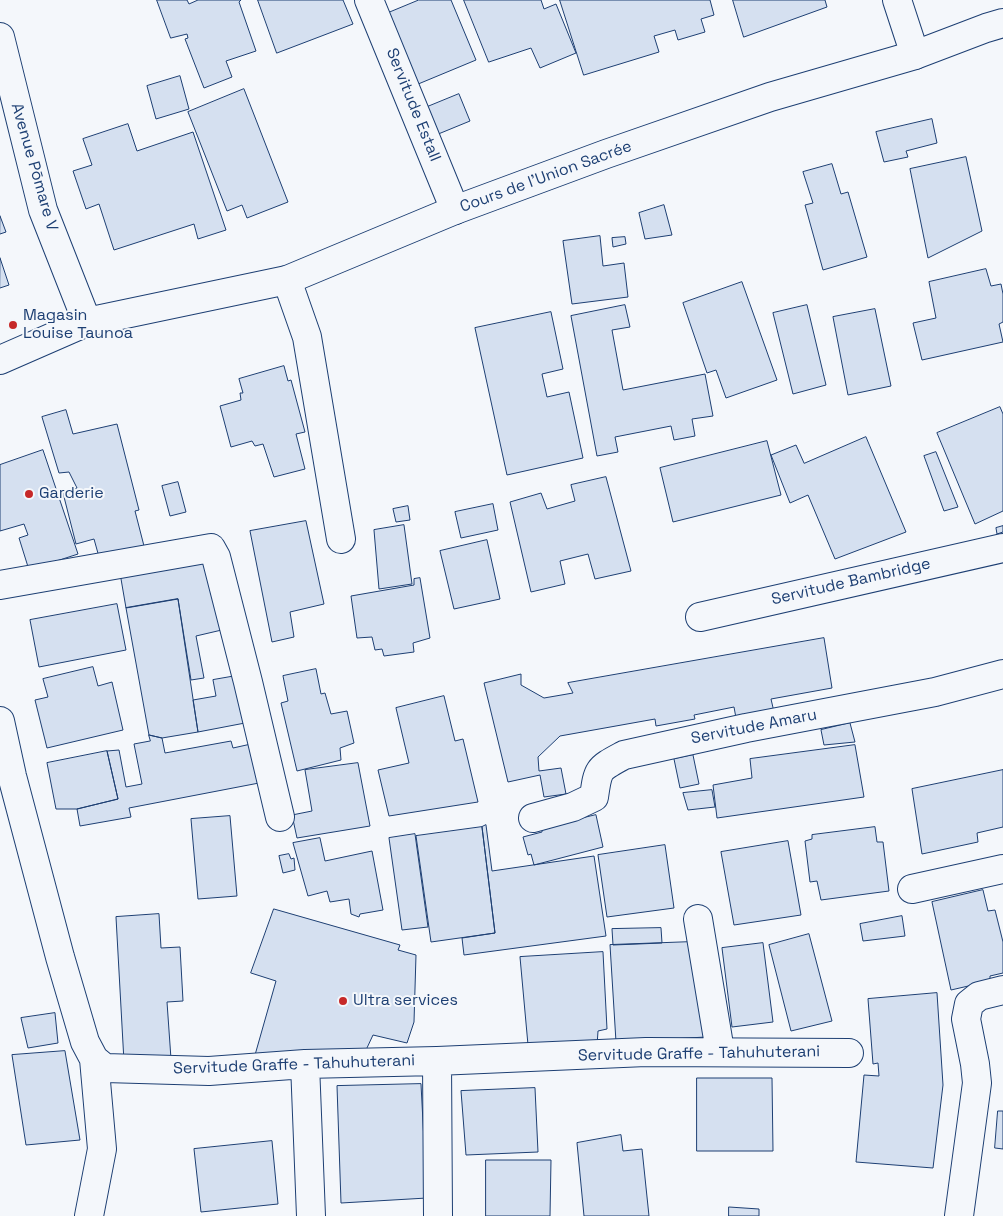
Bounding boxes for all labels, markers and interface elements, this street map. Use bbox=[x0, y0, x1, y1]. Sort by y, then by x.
street label: Servitude Estall bbox=[382, 46, 444, 164]
street label: Avenue Pōmare V bbox=[7, 101, 61, 233]
street label: Cours de l'Union Sacrée bbox=[457, 137, 635, 217]
place label: Magasin Louise Taunoa bbox=[23, 306, 133, 344]
marker: Magasin Louise Taunoa bbox=[7, 319, 19, 331]
place label: Garderie bbox=[39, 484, 104, 504]
marker: Garderie bbox=[23, 488, 35, 500]
street label: Servitude Bambridge bbox=[770, 554, 932, 610]
street label: Servitude Amaru bbox=[689, 705, 819, 749]
place label: Ultra services bbox=[353, 991, 458, 1011]
marker: Ultra services bbox=[337, 995, 349, 1007]
street label: Servitude Graffe - Tahuhuterani bbox=[578, 1042, 820, 1066]
street label: Servitude Graffe - Tahuhuterani bbox=[173, 1051, 415, 1079]

